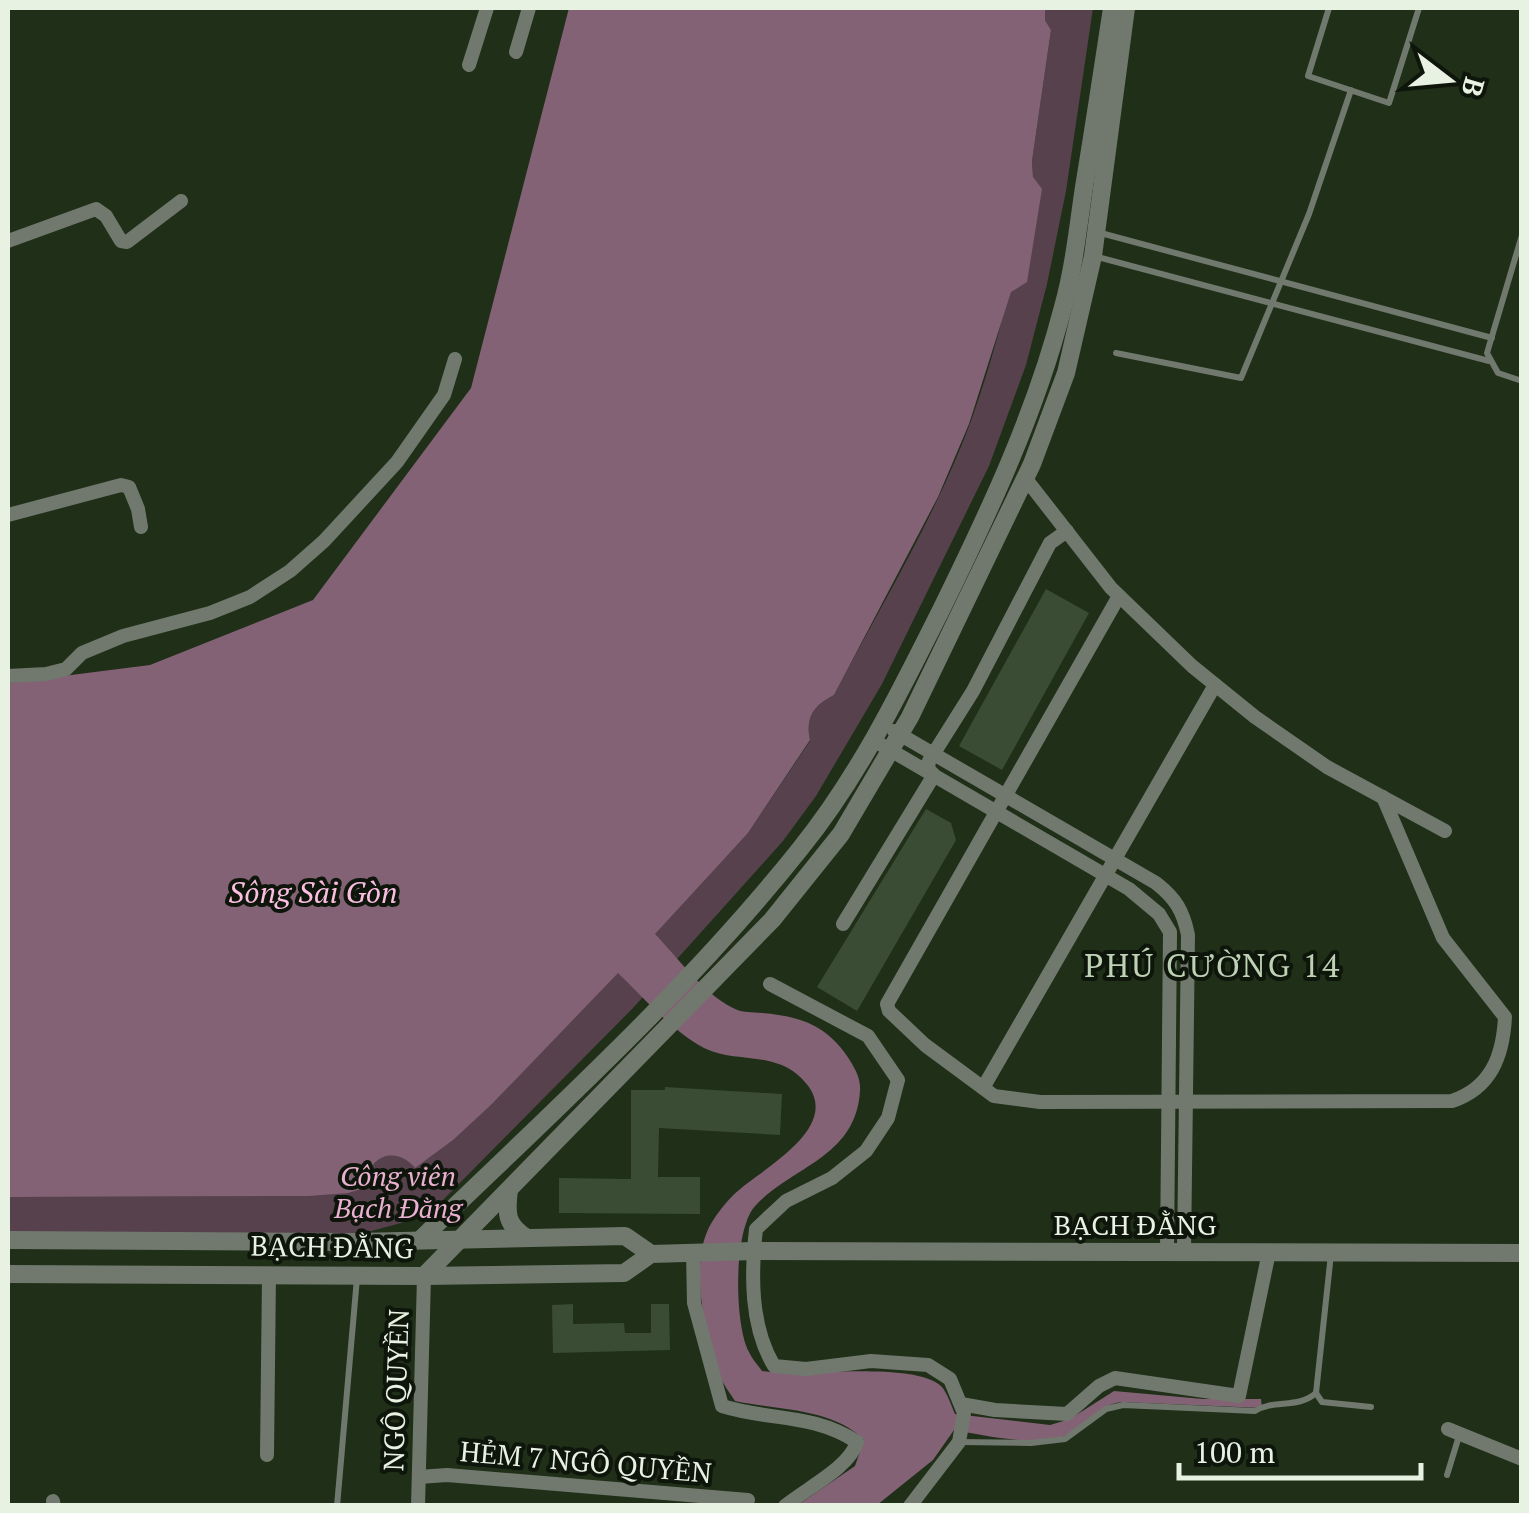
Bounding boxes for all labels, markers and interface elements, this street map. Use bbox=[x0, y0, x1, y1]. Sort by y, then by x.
north arrow bbox=[1399, 30, 1499, 130]
text: B bbox=[1453, 73, 1494, 101]
water label: Sông Sài Gòn bbox=[228, 872, 398, 912]
district label: PHÚ CƯỜNG 14 bbox=[1084, 944, 1342, 986]
park label: Công viên Bạch Đằng bbox=[333, 1157, 464, 1226]
street label: BẠCH ĐẰNG bbox=[1054, 1206, 1216, 1243]
street label: BẠCH ĐẰNG bbox=[250, 1227, 414, 1266]
street label: NGÔ QUYỀN bbox=[374, 1308, 417, 1472]
scale bar bbox=[1179, 1418, 1422, 1480]
street label: HẺM 7 NGÔ QUYỀN bbox=[459, 1432, 714, 1491]
text: 100 m bbox=[1194, 1432, 1275, 1472]

